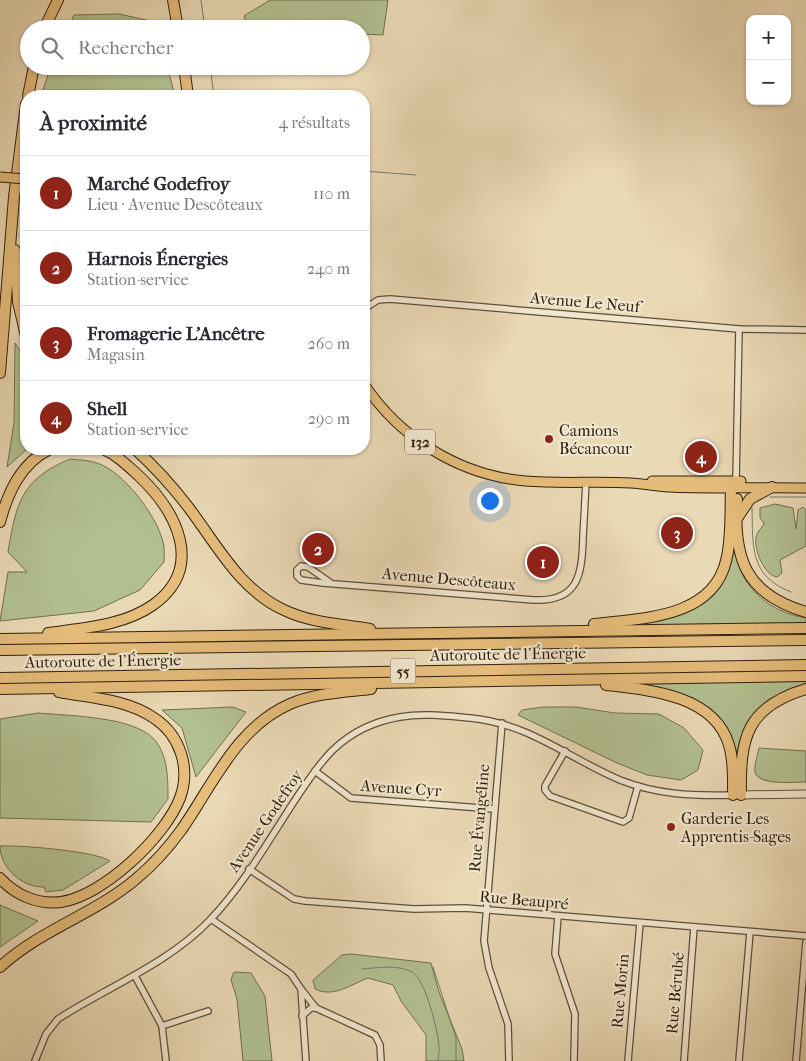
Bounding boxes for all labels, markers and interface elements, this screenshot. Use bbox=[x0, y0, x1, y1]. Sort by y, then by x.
map controls bbox=[746, 15, 791, 105]
button: + bbox=[746, 15, 791, 60]
search box bbox=[20, 20, 370, 75]
icon: search bbox=[38, 34, 66, 62]
text: Rechercher bbox=[78, 37, 174, 59]
button: − bbox=[746, 60, 791, 105]
text: À proximité bbox=[40, 111, 147, 135]
text: 4 résultats bbox=[278, 113, 350, 132]
text: Marché Godefroy bbox=[87, 173, 230, 195]
text: 1 bbox=[53, 184, 59, 203]
text: 110 m bbox=[313, 184, 350, 203]
text: Lieu · Avenue Descôteaux bbox=[87, 195, 263, 214]
text: Harnois Énergies bbox=[87, 248, 228, 270]
text: 2 bbox=[52, 259, 60, 278]
text: 240 m bbox=[307, 259, 350, 278]
text: Station-service bbox=[87, 270, 188, 289]
street label: Avenue Le Neuf bbox=[528, 288, 644, 317]
text: Fromagerie L'Ancêtre bbox=[87, 323, 265, 345]
text: 3 bbox=[53, 334, 59, 353]
text: 260 m bbox=[308, 334, 350, 353]
text: Magasin bbox=[87, 345, 145, 364]
text: Shell bbox=[87, 398, 127, 420]
text: 4 bbox=[51, 409, 61, 428]
text: 290 m bbox=[308, 409, 350, 428]
text: Station-service bbox=[87, 420, 188, 439]
place label: Camions Bécancour bbox=[559, 421, 632, 458]
road number: 132 bbox=[405, 430, 435, 454]
marker: Camions Bécancour bbox=[543, 433, 555, 445]
pin: 4 bbox=[685, 438, 717, 476]
your location bbox=[477, 488, 503, 514]
pin: 3 bbox=[661, 514, 693, 552]
pin: 2 bbox=[302, 530, 334, 568]
pin: 1 bbox=[527, 543, 559, 581]
street label: Avenue Descôteaux bbox=[380, 564, 518, 594]
street label: Autoroute de l'Énergie bbox=[429, 642, 586, 665]
street label: Autoroute de l'Énergie bbox=[24, 649, 181, 672]
road number: 55 bbox=[390, 658, 416, 684]
street label: Rue Évangéline bbox=[464, 763, 493, 873]
street label: Avenue Godefroy bbox=[223, 766, 306, 877]
street label: Avenue Cyr bbox=[359, 776, 442, 800]
place label: Garderie Les Apprentis-Sages bbox=[680, 809, 791, 846]
marker: Garderie Les Apprentis-Sages bbox=[665, 821, 677, 833]
street label: Rue Beaupré bbox=[479, 887, 570, 913]
street label: Rue Bérubé bbox=[662, 951, 688, 1035]
street label: Rue Morin bbox=[607, 952, 633, 1029]

